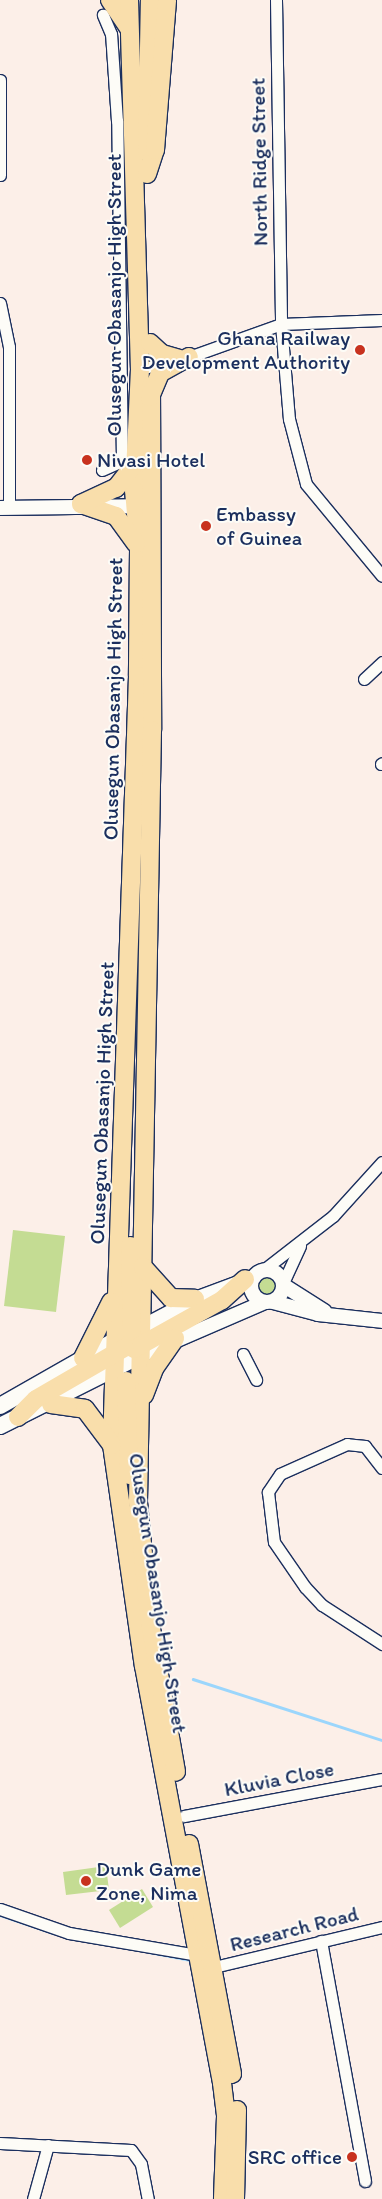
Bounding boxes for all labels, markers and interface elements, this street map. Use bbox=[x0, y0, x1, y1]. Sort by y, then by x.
street label: North Ridge Street bbox=[245, 78, 273, 246]
street label: Olusegun Obasanjo High Street bbox=[101, 154, 127, 436]
place label: Ghana Railway Development Authority bbox=[142, 325, 350, 375]
marker: Ghana Railway Development Authority bbox=[354, 344, 366, 356]
place label: Nivasi Hotel bbox=[97, 447, 205, 473]
marker: Nivasi Hotel bbox=[81, 454, 93, 466]
place label: Embassy of Guinea bbox=[216, 501, 304, 551]
marker: Embassy of Guinea bbox=[200, 520, 212, 532]
street label: Olusegun Obasanjo High Street bbox=[98, 558, 128, 840]
street label: Olusegun Obasanjo High Street bbox=[84, 962, 120, 1244]
street label: Olusegun Obasanjo High Street bbox=[123, 1452, 193, 1734]
street label: Kluvia Close bbox=[222, 1756, 336, 1802]
place label: Dunk Game Zone, Nima bbox=[96, 1856, 202, 1906]
marker: Dunk Game Zone, Nima bbox=[80, 1875, 92, 1887]
street label: Research Road bbox=[227, 1901, 361, 1957]
place label: SRC office bbox=[248, 2144, 342, 2170]
marker: SRC office bbox=[346, 2151, 358, 2163]

